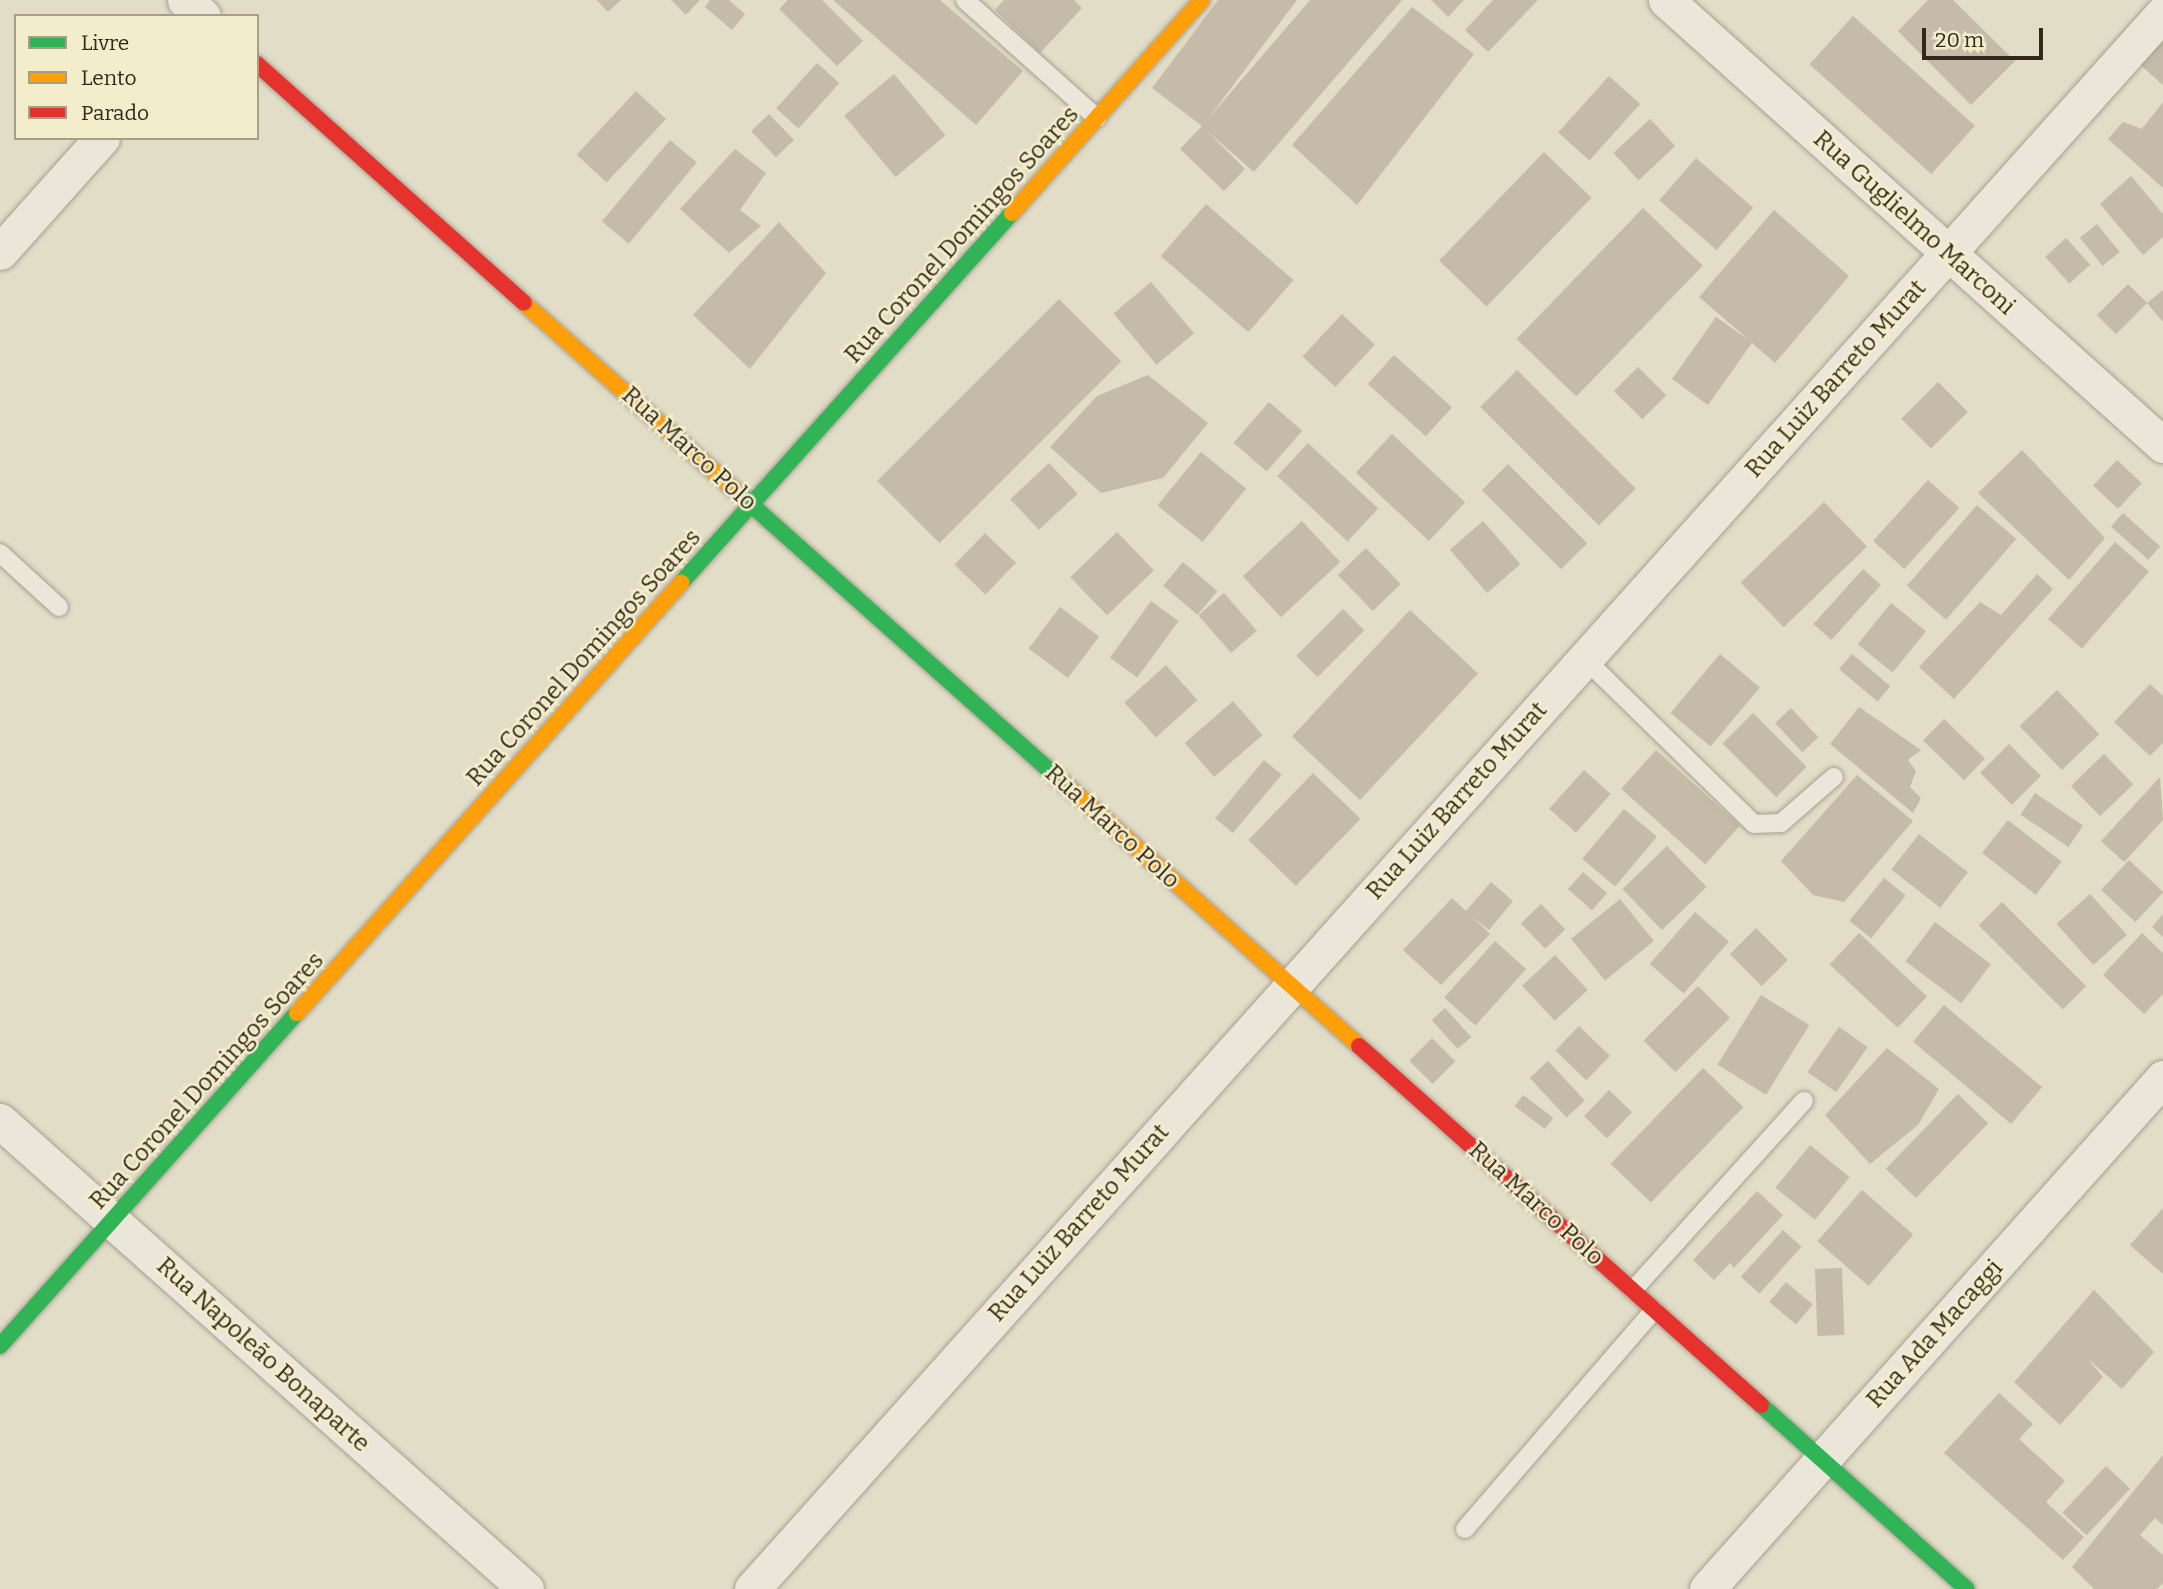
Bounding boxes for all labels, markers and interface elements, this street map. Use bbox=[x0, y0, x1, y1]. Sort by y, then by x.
legend bbox=[14, 14, 259, 140]
scale bar bbox=[1925, 14, 2046, 58]
text: 20 m bbox=[1935, 27, 1984, 53]
text: Livre bbox=[81, 30, 129, 56]
text: Lento bbox=[81, 65, 137, 91]
text: Parado bbox=[81, 100, 149, 126]
street label: Rua Coronel Domingos Soares bbox=[839, 101, 1085, 369]
street label: Rua Guglielmo Marconi bbox=[1807, 125, 2021, 321]
street label: Rua Luiz Barreto Murat bbox=[1740, 274, 1932, 484]
street label: Rua Marco Polo bbox=[616, 381, 762, 517]
street label: Rua Coronel Domingos Soares bbox=[461, 524, 707, 792]
street label: Rua Luiz Barreto Murat bbox=[1361, 696, 1553, 906]
street label: Rua Marco Polo bbox=[1039, 759, 1185, 895]
street label: Rua Coronel Domingos Soares bbox=[84, 947, 330, 1215]
street label: Rua Luiz Barreto Murat bbox=[983, 1118, 1175, 1328]
street label: Rua Marco Polo bbox=[1463, 1136, 1609, 1272]
street label: Rua Napoleão Bonaparte bbox=[151, 1252, 375, 1458]
street label: Rua Ada Macaggi bbox=[1861, 1254, 2009, 1414]

